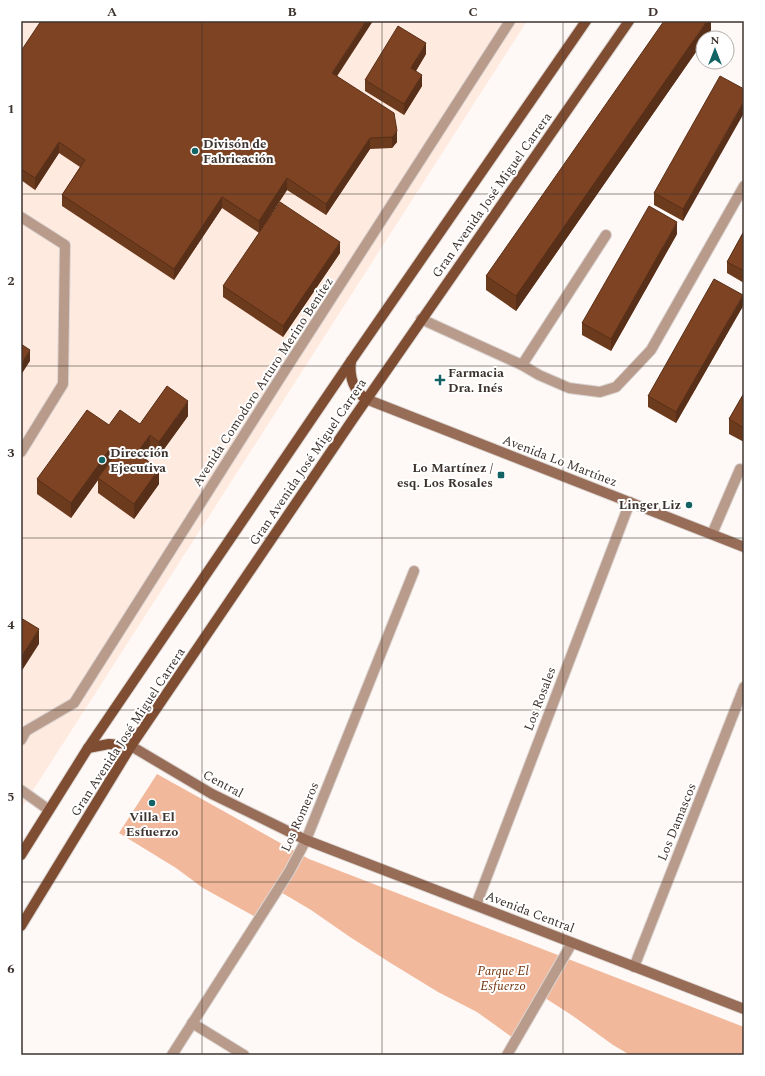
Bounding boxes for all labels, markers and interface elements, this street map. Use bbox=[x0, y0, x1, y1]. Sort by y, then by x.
text: A bbox=[107, 2, 117, 22]
text: B bbox=[287, 2, 297, 22]
text: C bbox=[468, 2, 478, 22]
text: D bbox=[648, 2, 658, 22]
north arrow bbox=[695, 30, 735, 70]
text: N bbox=[711, 32, 720, 49]
text: 1 bbox=[7, 99, 15, 119]
street label: Gran Avenida José Miguel Carrera bbox=[427, 108, 557, 282]
place label: Divisón de Fabricación bbox=[203, 134, 274, 169]
marker: Divisón de Fabricación bbox=[190, 146, 200, 156]
text: 2 bbox=[7, 271, 15, 291]
street label: Avenida Comodoro Arturo Merino Benítez bbox=[188, 273, 338, 491]
place label: Farmacia Dra. Inés bbox=[448, 363, 504, 398]
street label: Gran Avenida José Miguel Carrera bbox=[244, 374, 372, 550]
marker: Farmacia Dra. Inés bbox=[435, 375, 445, 385]
street label: Avenida Lo Martínez bbox=[500, 430, 620, 492]
text: 3 bbox=[7, 443, 15, 463]
place label: Dirección Ejecutiva bbox=[110, 443, 169, 478]
marker: Dirección Ejecutiva bbox=[97, 455, 107, 465]
place label: Lo Martínez / esq. Los Rosales bbox=[397, 458, 494, 493]
marker: Lo Martínez / esq. Los Rosales bbox=[496, 470, 506, 480]
place label: Linger Liz bbox=[619, 495, 681, 515]
marker: Linger Liz bbox=[684, 500, 694, 510]
text: 4 bbox=[7, 615, 15, 635]
street label: Gran Avenida José Miguel Carrera bbox=[66, 643, 191, 820]
street label: Los Rosales bbox=[519, 664, 561, 734]
street label: Central bbox=[199, 765, 247, 803]
street label: Los Romeros bbox=[276, 779, 324, 855]
street label: Los Damascos bbox=[652, 780, 702, 864]
text: 5 bbox=[7, 787, 15, 807]
marker: Villa El Esfuerzo bbox=[147, 798, 157, 808]
place label: Villa El Esfuerzo bbox=[126, 807, 178, 842]
street label: Avenida Central bbox=[483, 886, 577, 938]
text: 6 bbox=[7, 959, 15, 979]
park label: Parque El Esfuerzo bbox=[477, 961, 529, 996]

